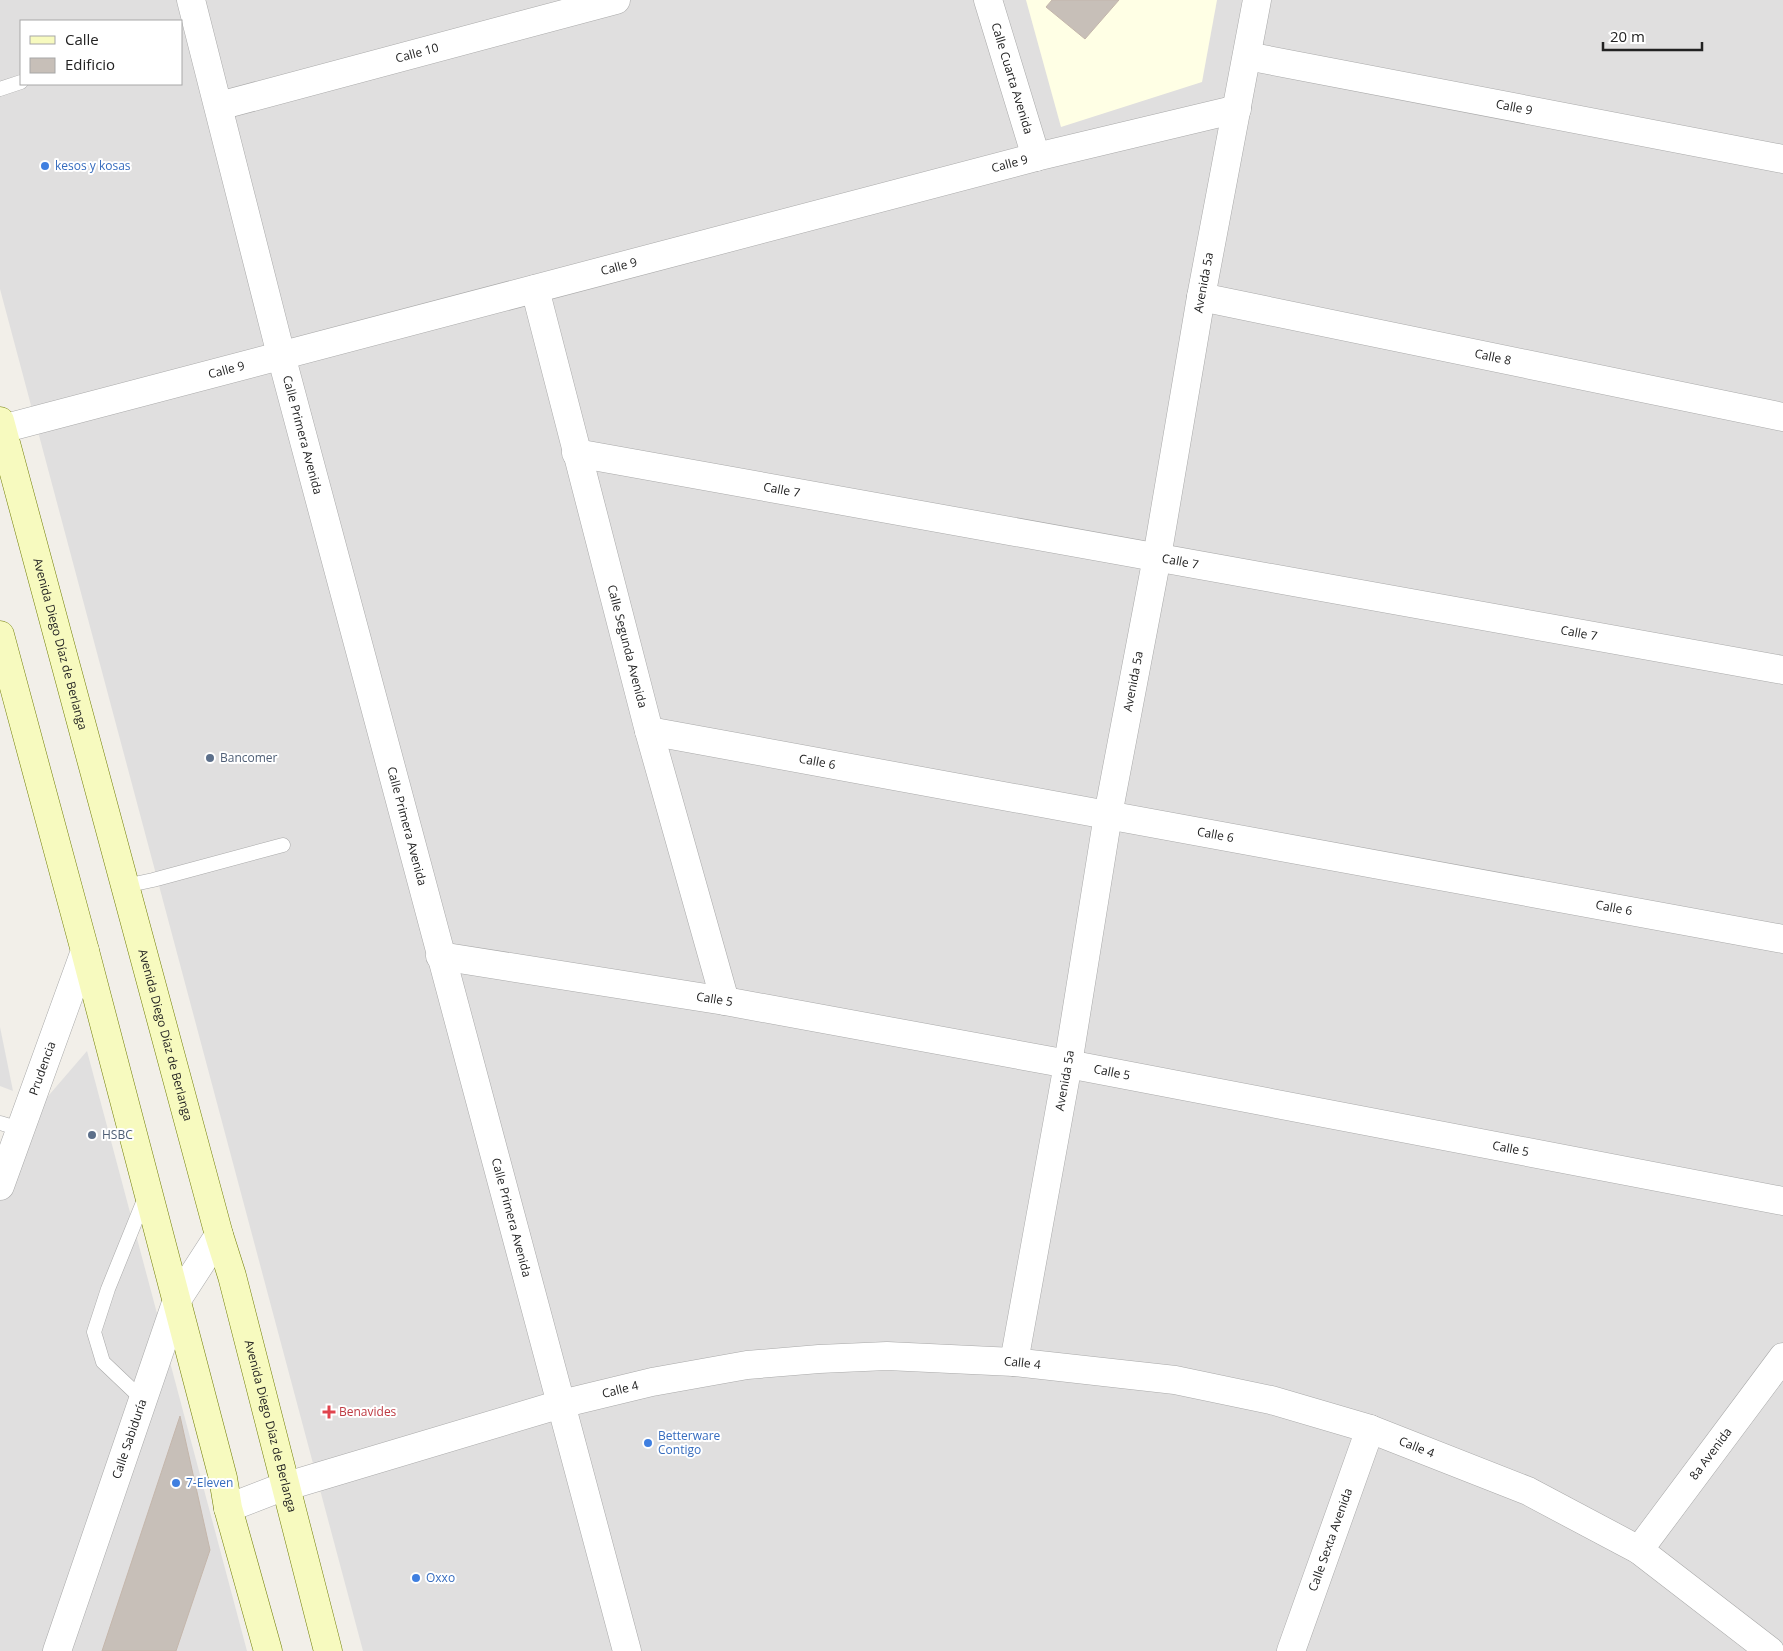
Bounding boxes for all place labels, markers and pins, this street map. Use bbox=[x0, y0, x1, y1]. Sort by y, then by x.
place label: kesos y kosas bbox=[55, 157, 131, 174]
marker: kesos y kosas bbox=[39, 160, 51, 172]
place label: Bancomer bbox=[220, 749, 278, 766]
marker: Bancomer bbox=[204, 752, 216, 764]
place label: HSBC bbox=[102, 1126, 133, 1143]
marker: HSBC bbox=[86, 1129, 98, 1141]
place label: Benavides bbox=[339, 1403, 397, 1420]
marker: Benavides bbox=[323, 1406, 335, 1418]
place label: Betterware Contigo bbox=[658, 1427, 721, 1458]
marker: Betterware Contigo bbox=[642, 1437, 654, 1449]
place label: 7-Eleven bbox=[186, 1474, 233, 1491]
marker: 7-Eleven bbox=[170, 1477, 182, 1489]
place label: Oxxo bbox=[426, 1569, 455, 1586]
marker: Oxxo bbox=[410, 1572, 422, 1584]

